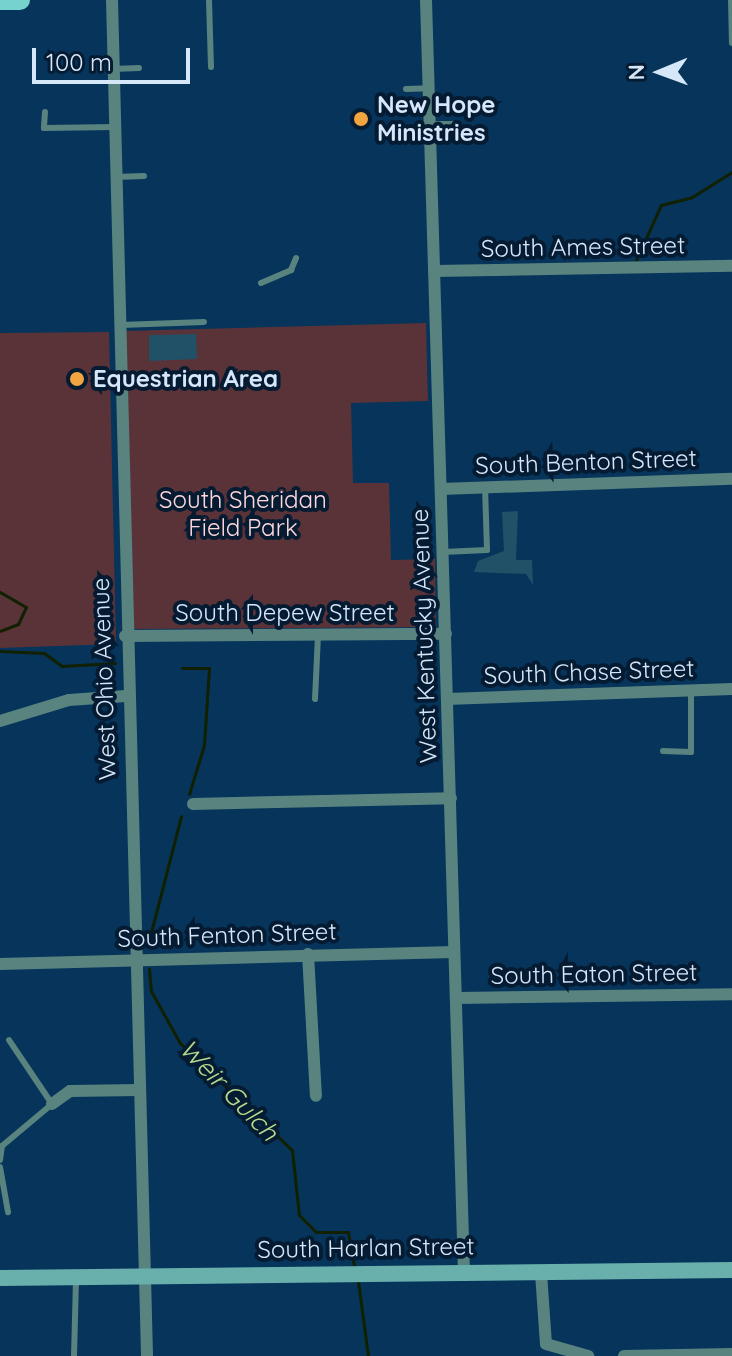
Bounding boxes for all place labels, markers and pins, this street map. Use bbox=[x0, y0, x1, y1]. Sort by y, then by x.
place label: New Hope Ministries bbox=[377, 91, 495, 147]
marker: New Hope Ministries bbox=[352, 110, 370, 128]
place label: Equestrian Area bbox=[93, 365, 278, 393]
marker: Equestrian Area bbox=[68, 370, 86, 388]

